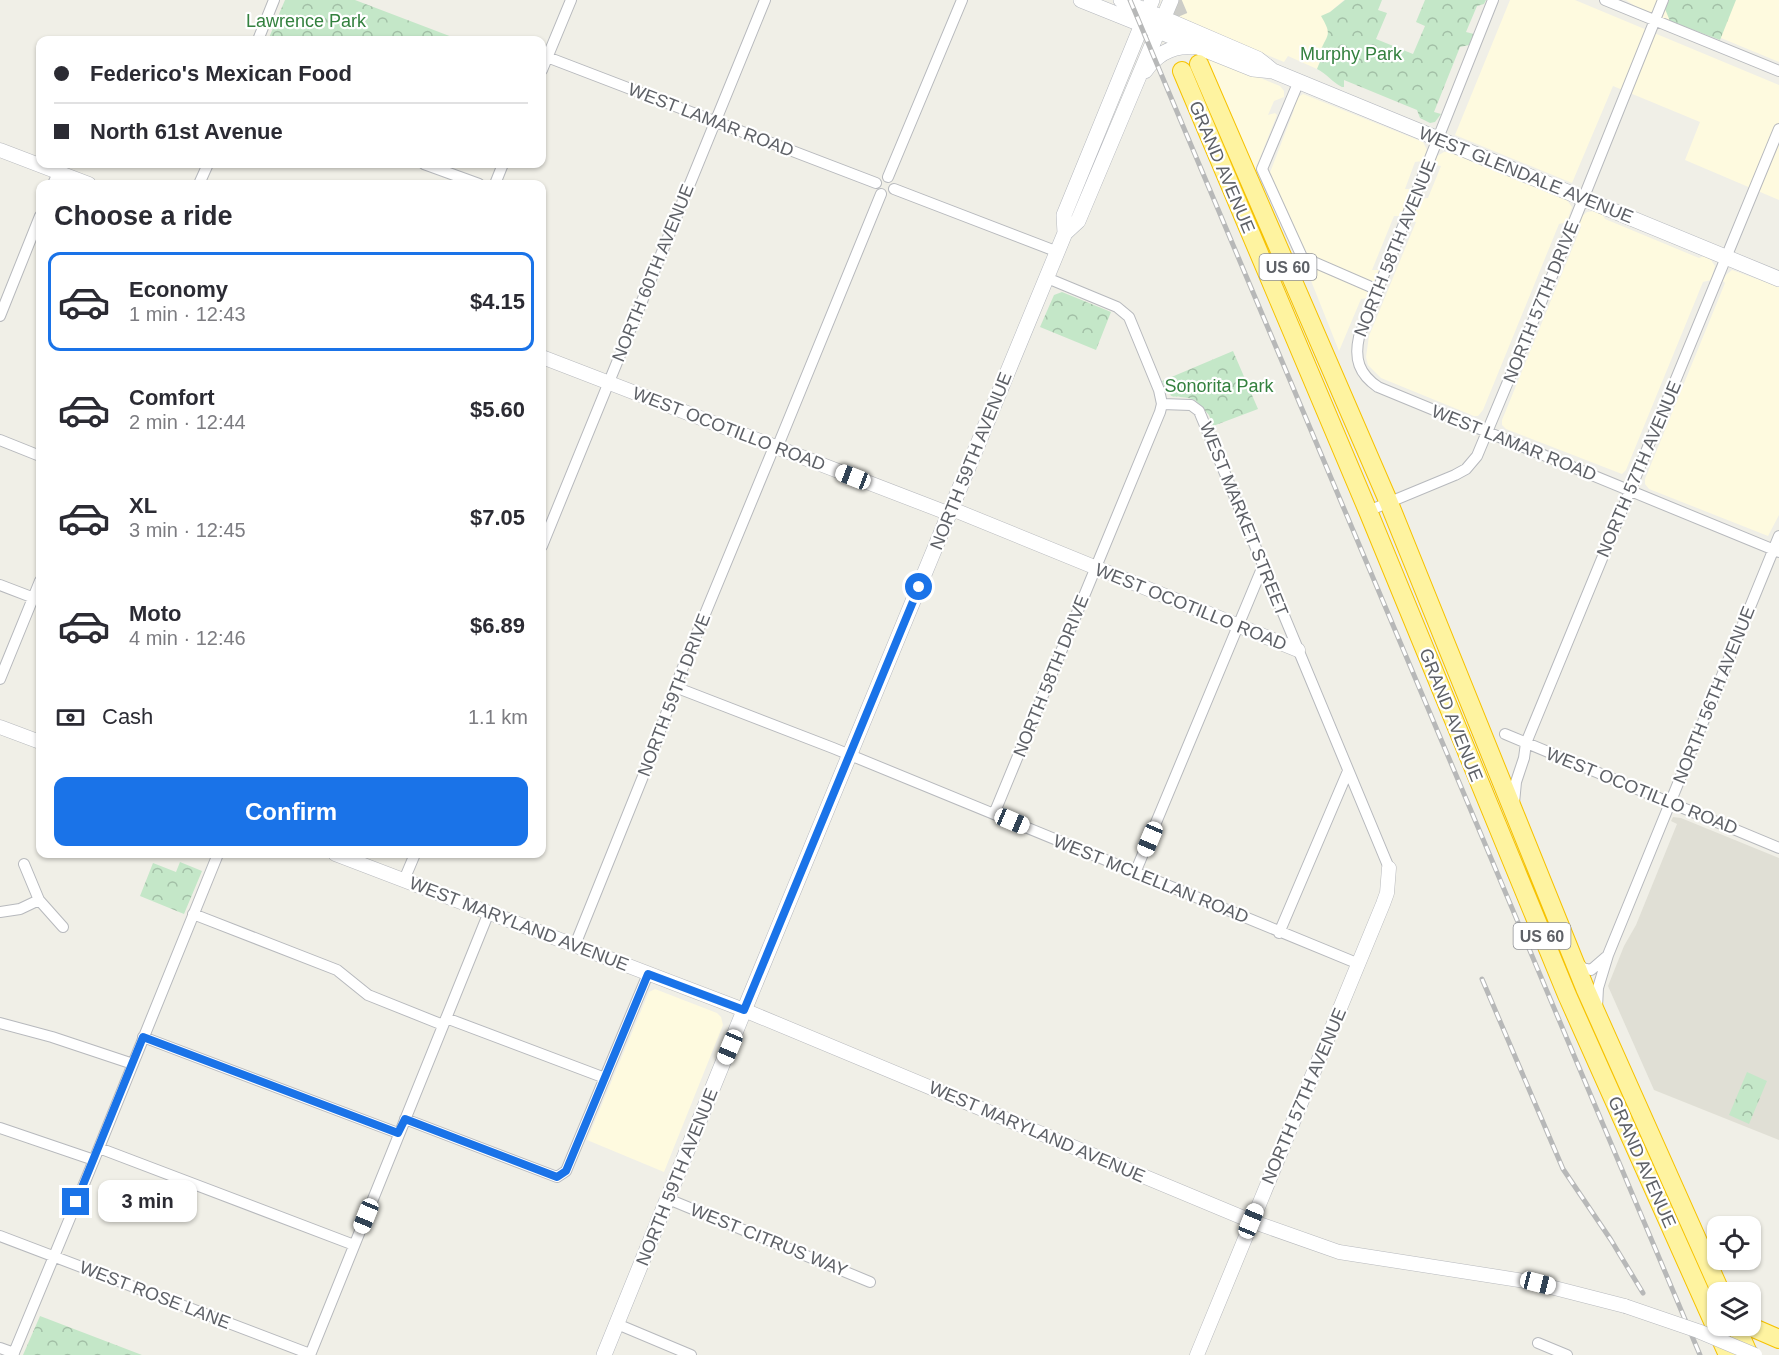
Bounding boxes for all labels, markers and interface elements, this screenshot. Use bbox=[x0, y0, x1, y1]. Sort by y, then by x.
park label: Lawrence Park bbox=[246, 11, 367, 31]
park label: Murphy Park bbox=[1300, 44, 1403, 64]
text: Federico's Mexican Food bbox=[90, 61, 352, 86]
street label: WEST LAMAR ROAD bbox=[625, 79, 797, 161]
street label: GRAND AVENUE bbox=[1185, 98, 1259, 236]
text: North 61st Avenue bbox=[90, 119, 283, 144]
street label: WEST GLENDALE AVENUE bbox=[1416, 123, 1636, 227]
street label: NORTH 58TH AVENUE bbox=[1350, 156, 1440, 340]
street label: NORTH 60TH AVENUE bbox=[608, 181, 698, 365]
text: Choose a ride bbox=[54, 201, 233, 231]
street label: NORTH 57TH DRIVE bbox=[1499, 218, 1583, 386]
road number: US 60 bbox=[1260, 254, 1316, 280]
icon: car bbox=[57, 275, 111, 329]
text: Economy bbox=[129, 277, 228, 302]
text: $4.15 bbox=[470, 289, 525, 314]
text: 1 min · 12:43 bbox=[129, 303, 246, 325]
street label: NORTH 59TH AVENUE bbox=[926, 369, 1016, 553]
park label: Sonorita Park bbox=[1164, 376, 1275, 396]
street label: NORTH 57TH AVENUE bbox=[1593, 378, 1685, 560]
icon: car bbox=[57, 383, 111, 437]
street label: WEST OCOTILLO ROAD bbox=[630, 383, 828, 475]
text: Comfort bbox=[129, 385, 215, 410]
text: $5.60 bbox=[470, 397, 525, 422]
street label: WEST LAMAR ROAD bbox=[1429, 401, 1599, 485]
text: 2 min · 12:44 bbox=[129, 411, 246, 433]
street label: WEST MARKET STREET bbox=[1196, 419, 1292, 619]
car bbox=[833, 462, 873, 492]
icon: car bbox=[57, 491, 111, 545]
text: XL bbox=[129, 493, 157, 518]
text: $7.05 bbox=[470, 505, 525, 530]
text: 3 min · 12:45 bbox=[129, 519, 246, 541]
street label: WEST OCOTILLO ROAD bbox=[1092, 559, 1290, 655]
route start bbox=[905, 573, 932, 600]
street label: NORTH 58TH DRIVE bbox=[1009, 592, 1093, 760]
icon: car bbox=[57, 599, 111, 653]
text: Moto bbox=[129, 601, 182, 626]
street label: NORTH 56TH AVENUE bbox=[1669, 603, 1759, 787]
street label: NORTH 59TH DRIVE bbox=[634, 611, 714, 779]
text: $6.89 bbox=[470, 613, 525, 638]
text: 4 min · 12:46 bbox=[129, 627, 246, 649]
street label: GRAND AVENUE bbox=[1415, 646, 1487, 784]
icon: cash bbox=[54, 701, 87, 734]
text: Cash bbox=[102, 704, 153, 729]
text: 1.1 km bbox=[468, 706, 528, 728]
street label: WEST OCOTILLO ROAD bbox=[1543, 743, 1741, 839]
button: Confirm bbox=[54, 777, 528, 846]
car bbox=[992, 806, 1032, 836]
car bbox=[1135, 819, 1165, 859]
street label: WEST MCLELLAN ROAD bbox=[1050, 831, 1252, 927]
street label: WEST MARYLAND AVENUE bbox=[407, 873, 631, 975]
road number: US 60 bbox=[1514, 923, 1570, 949]
street label: NORTH 57TH AVENUE bbox=[1258, 1005, 1350, 1187]
car bbox=[715, 1027, 745, 1067]
street label: WEST MARYLAND AVENUE bbox=[926, 1077, 1148, 1187]
street label: NORTH 59TH AVENUE bbox=[632, 1085, 722, 1269]
street label: GRAND AVENUE bbox=[1604, 1093, 1680, 1231]
callout: 3 min bbox=[97, 1181, 196, 1223]
route end bbox=[62, 1188, 89, 1215]
text: 3 min bbox=[121, 1190, 174, 1212]
car bbox=[351, 1196, 381, 1236]
street label: WEST CITRUS WAY bbox=[688, 1199, 850, 1281]
car bbox=[1236, 1201, 1266, 1241]
map controls bbox=[1707, 1216, 1761, 1336]
button: locate bbox=[1707, 1216, 1761, 1270]
street label: WEST ROSE LANE bbox=[77, 1257, 233, 1333]
car bbox=[1518, 1270, 1558, 1296]
button: layers bbox=[1707, 1282, 1761, 1336]

